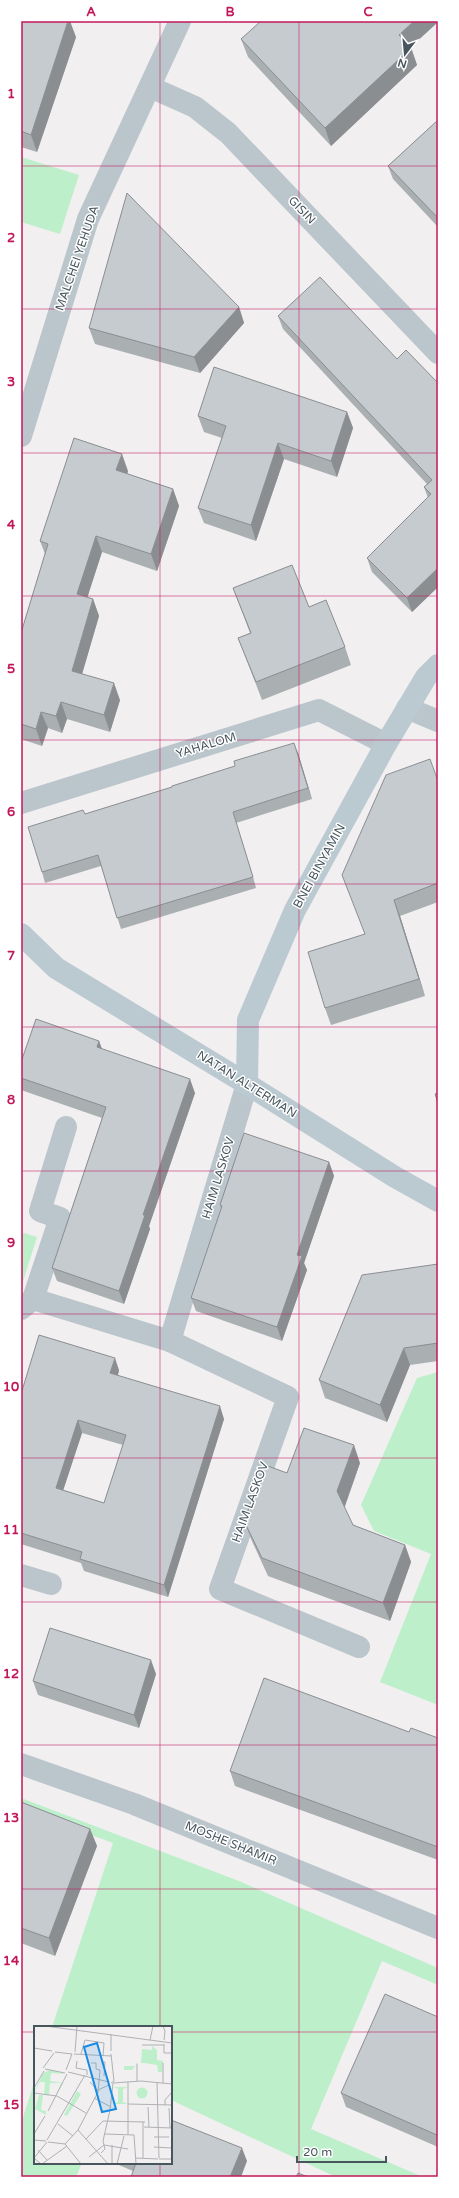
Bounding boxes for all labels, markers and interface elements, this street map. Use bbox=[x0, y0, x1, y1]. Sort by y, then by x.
text: A bbox=[86, 4, 96, 20]
text: B bbox=[225, 4, 235, 20]
text: C bbox=[363, 4, 373, 20]
north arrow bbox=[385, 34, 425, 74]
text: N bbox=[396, 56, 408, 71]
text: 1 bbox=[7, 86, 15, 102]
street label: GISIN bbox=[286, 193, 318, 227]
street label: MALCHEI YEHUDA bbox=[52, 204, 102, 312]
text: 2 bbox=[7, 230, 15, 246]
text: 3 bbox=[7, 374, 15, 390]
text: 4 bbox=[7, 517, 16, 533]
text: 5 bbox=[7, 661, 15, 677]
street label: YAHALOM bbox=[174, 729, 238, 761]
text: 6 bbox=[7, 804, 15, 820]
street label: BNEI BINYAMIN bbox=[290, 821, 348, 911]
text: 7 bbox=[7, 948, 15, 964]
street label: NATAN ALTERMAN bbox=[195, 1048, 299, 1120]
text: 8 bbox=[7, 1092, 15, 1108]
street label: HAIM LASKOV bbox=[199, 1135, 237, 1221]
text: 9 bbox=[7, 1235, 15, 1251]
text: 10 bbox=[3, 1379, 19, 1395]
street label: HAIM LASKOV bbox=[229, 1459, 271, 1544]
text: 11 bbox=[3, 1522, 19, 1538]
text: 12 bbox=[3, 1666, 19, 1682]
text: 13 bbox=[3, 1810, 19, 1826]
street label: MOSHE SHAMIR bbox=[183, 1818, 279, 1868]
text: 14 bbox=[3, 1953, 20, 1969]
inset map bbox=[34, 2026, 172, 2164]
text: 15 bbox=[3, 2097, 19, 2113]
scale bar bbox=[297, 2138, 386, 2164]
text: 20 m bbox=[303, 2145, 332, 2159]

